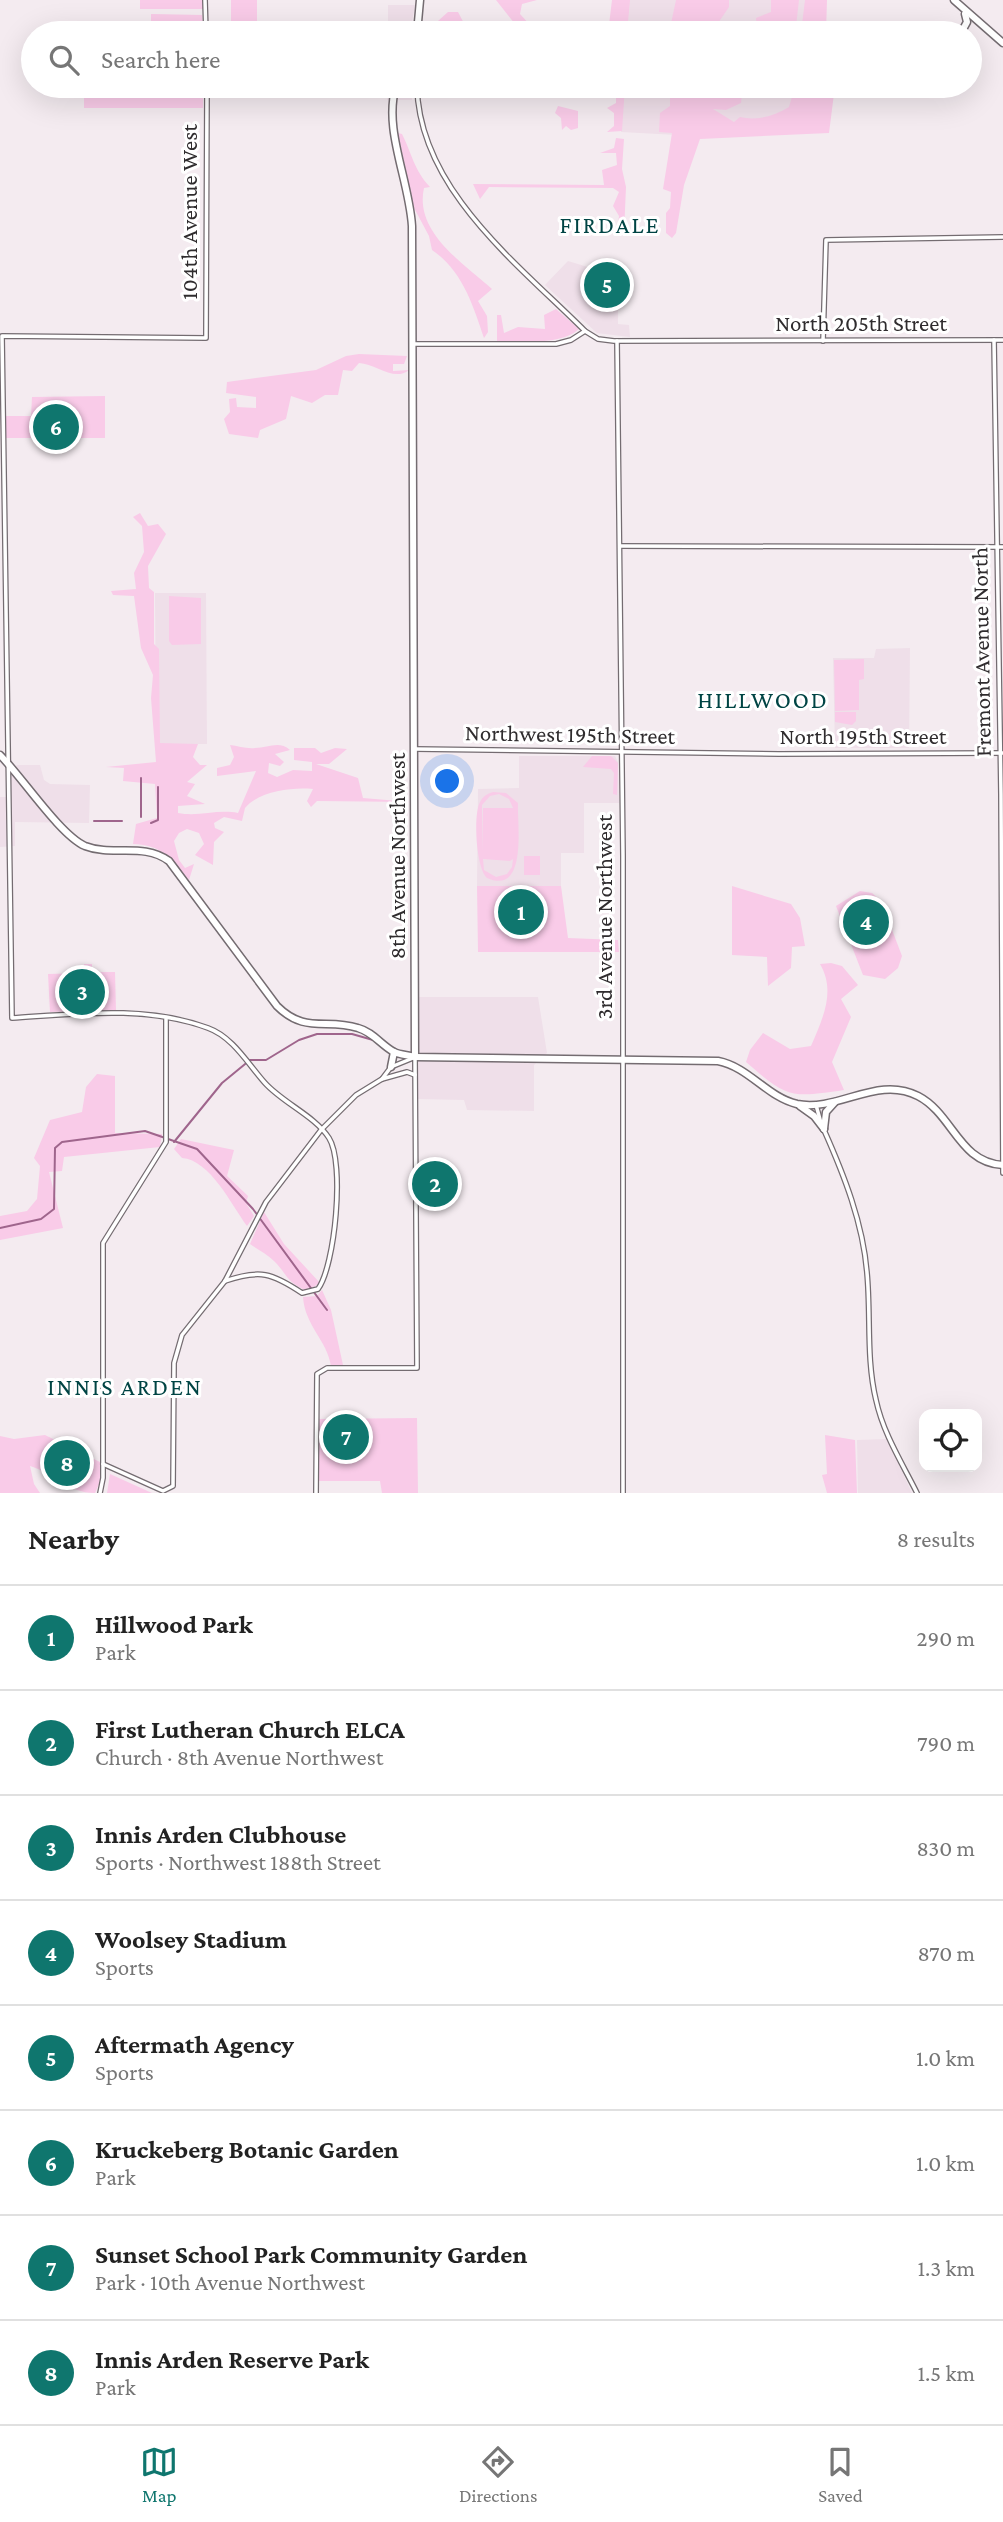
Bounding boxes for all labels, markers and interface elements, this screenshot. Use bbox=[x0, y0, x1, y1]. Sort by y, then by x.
search box bbox=[21, 21, 982, 98]
icon: search bbox=[45, 41, 83, 79]
text: Search here bbox=[101, 45, 220, 74]
street label: 104th Avenue West bbox=[176, 124, 202, 300]
district label: FIRDALE bbox=[560, 211, 660, 238]
pin: 5 bbox=[584, 259, 630, 311]
street label: North 205th Street bbox=[775, 310, 947, 336]
pin: 6 bbox=[33, 401, 79, 453]
street label: Fremont Avenue North bbox=[966, 547, 996, 757]
district label: HILLWOOD bbox=[697, 686, 829, 713]
street label: Northwest 195th Street bbox=[465, 719, 676, 749]
street label: North 195th Street bbox=[780, 723, 947, 749]
street label: 8th Avenue Northwest bbox=[384, 752, 410, 959]
your location bbox=[430, 764, 464, 798]
street label: 3rd Avenue Northwest bbox=[591, 814, 617, 1020]
pin: 1 bbox=[498, 886, 544, 938]
pin: 4 bbox=[843, 896, 889, 948]
pin: 3 bbox=[59, 966, 105, 1018]
pin: 2 bbox=[412, 1158, 458, 1210]
district label: INNIS ARDEN bbox=[47, 1373, 203, 1400]
map controls bbox=[919, 1409, 982, 1472]
button: locate bbox=[919, 1409, 982, 1472]
pin: 7 bbox=[323, 1411, 369, 1463]
pin: 8 bbox=[44, 1437, 90, 1489]
text: Nearby bbox=[28, 1522, 119, 1555]
text: 8 results bbox=[897, 1526, 975, 1552]
text: Hillwood Park bbox=[95, 1610, 253, 1639]
text: 1 bbox=[47, 1625, 55, 1651]
text: 290 m bbox=[917, 1625, 975, 1651]
text: Park bbox=[95, 1639, 136, 1665]
text: First Lutheran Church ELCA bbox=[95, 1715, 405, 1744]
text: 2 bbox=[45, 1730, 57, 1756]
text: 790 m bbox=[917, 1730, 975, 1756]
text: Church · 8th Avenue Northwest bbox=[95, 1744, 383, 1770]
text: Innis Arden Clubhouse bbox=[95, 1820, 346, 1849]
text: 3 bbox=[45, 1835, 57, 1861]
text: 830 m bbox=[916, 1835, 975, 1861]
text: Sports · Northwest 188th Street bbox=[95, 1849, 381, 1875]
text: Woolsey Stadium bbox=[95, 1925, 287, 1954]
text: 4 bbox=[45, 1940, 57, 1966]
text: 870 m bbox=[918, 1940, 975, 1966]
text: Sports bbox=[95, 1954, 154, 1980]
text: Aftermath Agency bbox=[95, 2030, 294, 2059]
text: 5 bbox=[45, 2045, 57, 2071]
text: 1.0 km bbox=[916, 2045, 975, 2071]
text: Sports bbox=[95, 2059, 154, 2085]
text: Kruckeberg Botanic Garden bbox=[95, 2135, 399, 2164]
text: 6 bbox=[45, 2150, 57, 2176]
text: 1.0 km bbox=[916, 2150, 975, 2176]
text: Park bbox=[95, 2164, 136, 2190]
text: Sunset School Park Community Garden bbox=[95, 2240, 527, 2269]
text: 7 bbox=[45, 2255, 57, 2281]
text: 1.3 km bbox=[917, 2255, 975, 2281]
text: Park · 10th Avenue Northwest bbox=[95, 2269, 365, 2295]
text: Innis Arden Reserve Park bbox=[95, 2345, 369, 2374]
text: 8 bbox=[44, 2360, 58, 2386]
text: 1.5 km bbox=[917, 2360, 975, 2386]
text: Park bbox=[95, 2374, 136, 2400]
tab: Map bbox=[140, 2443, 178, 2506]
tab: Directions bbox=[459, 2443, 538, 2506]
tab: Saved bbox=[818, 2443, 863, 2506]

